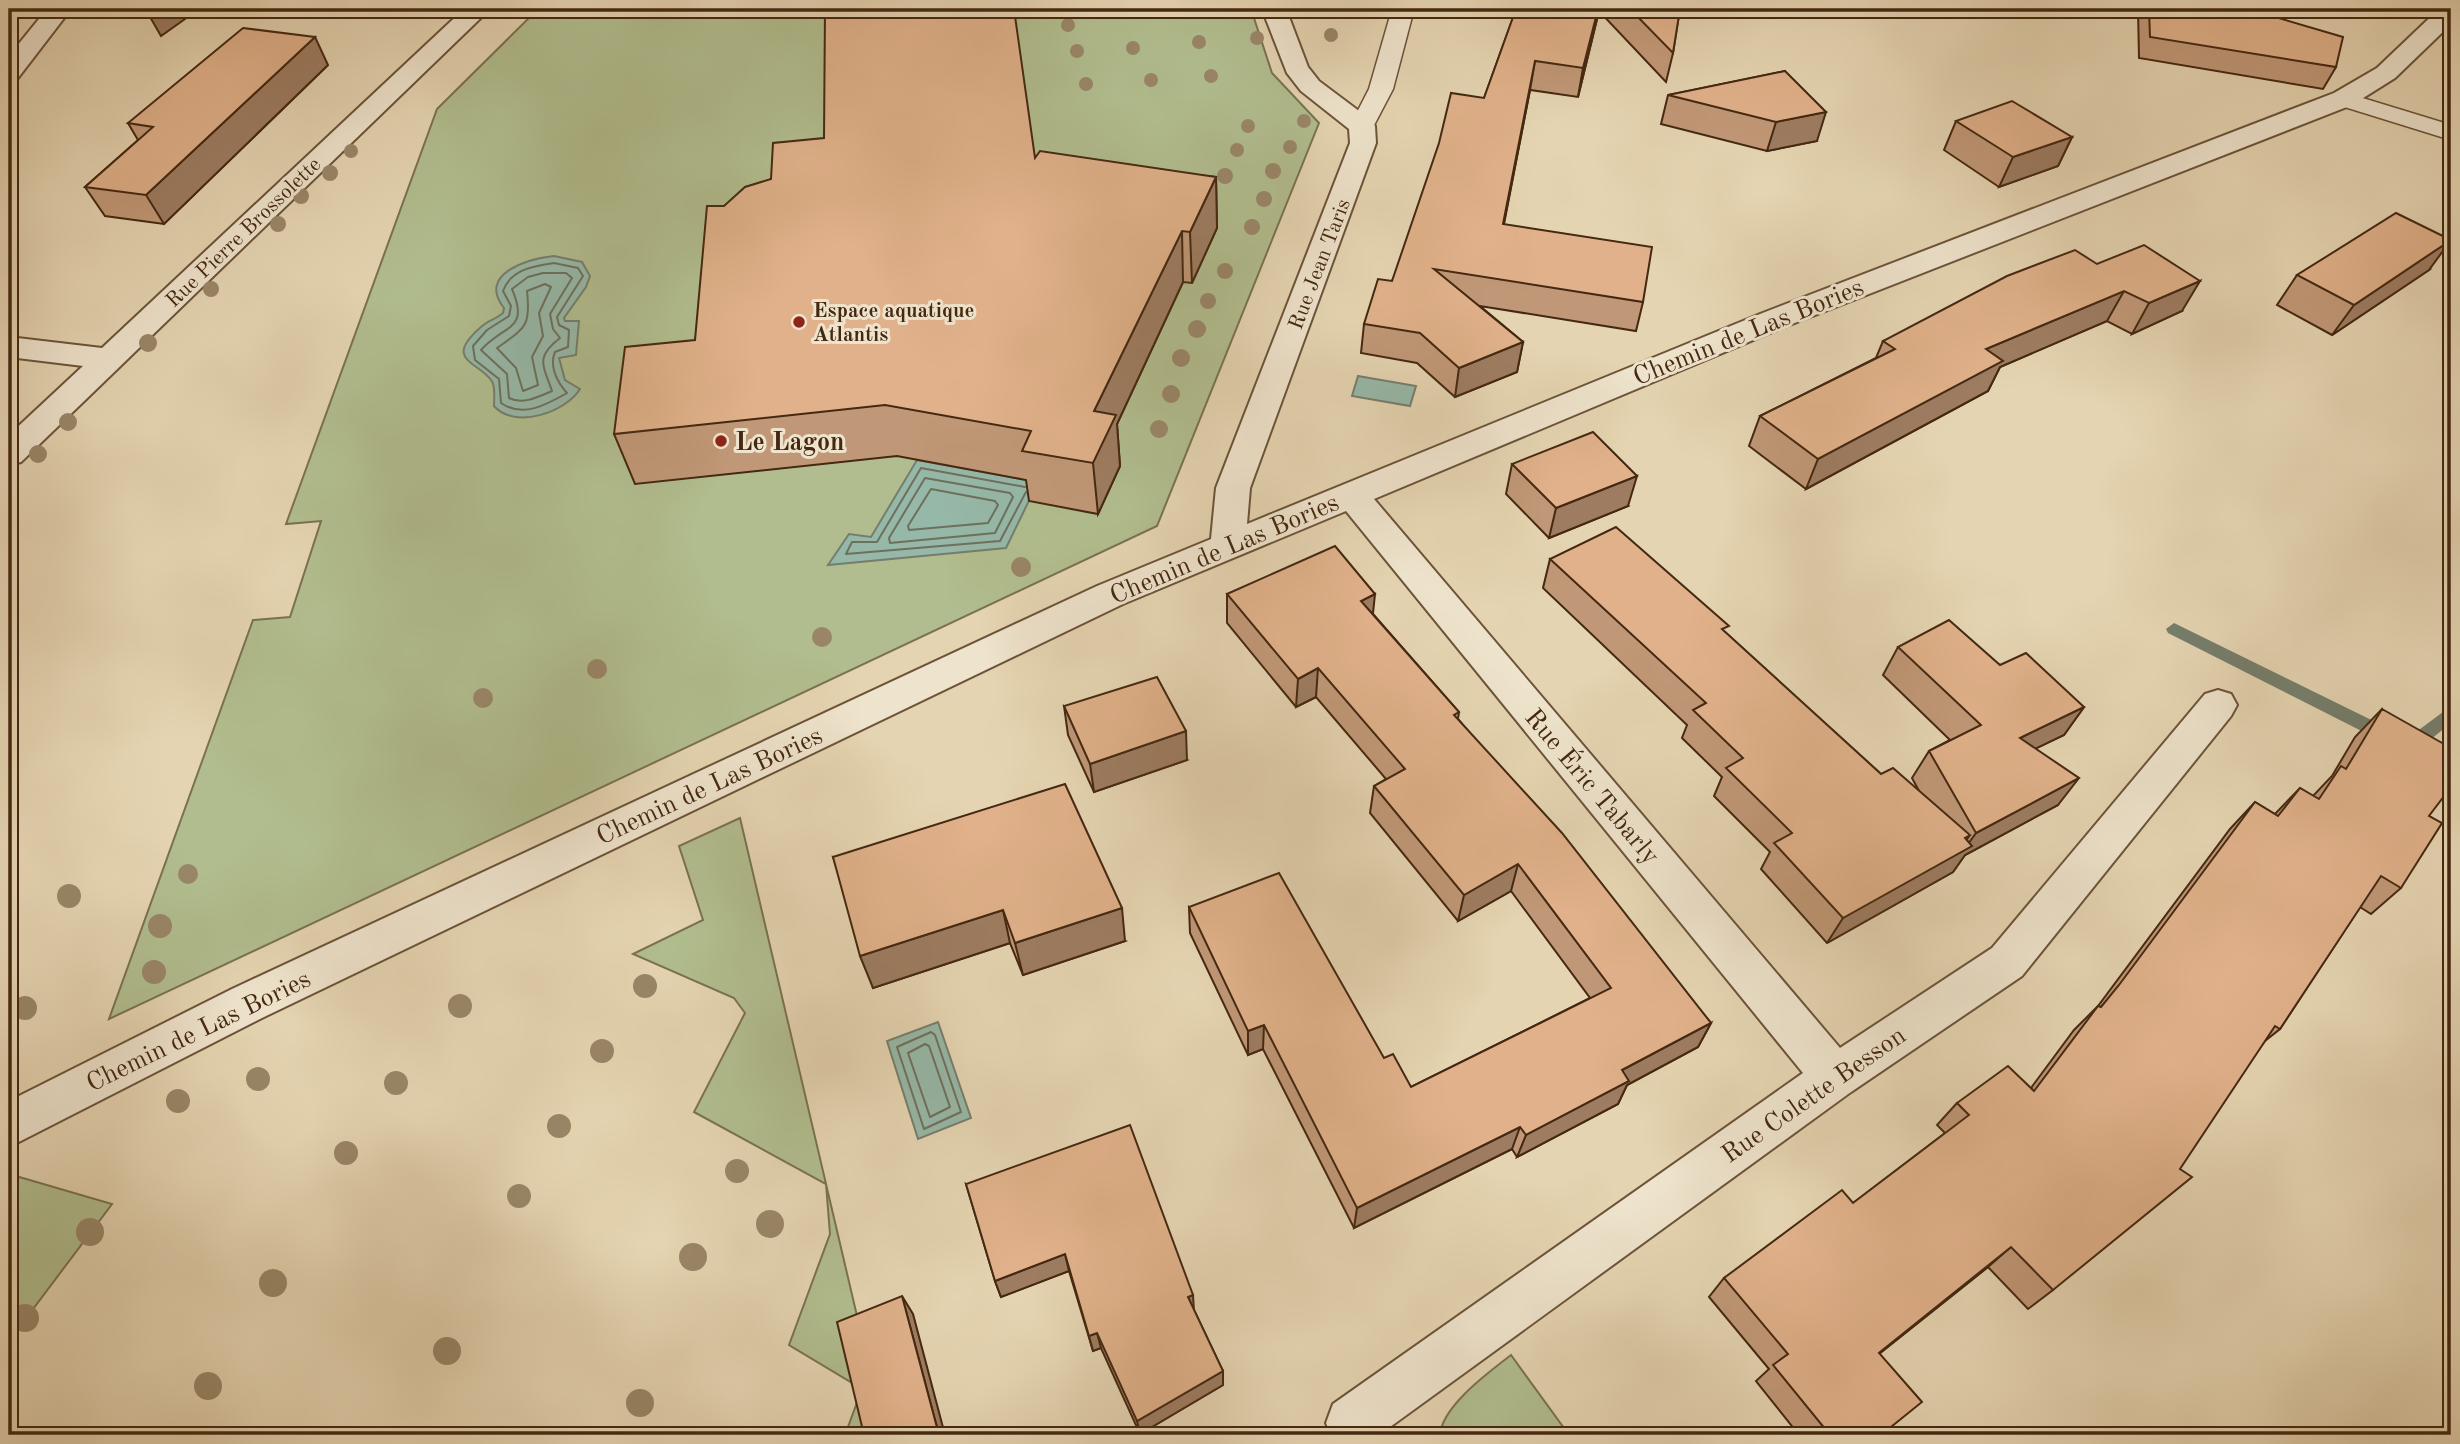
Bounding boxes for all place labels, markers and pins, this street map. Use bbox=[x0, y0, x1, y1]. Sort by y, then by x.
place label: Espace aquatique Atlantis bbox=[813, 301, 974, 346]
marker: Espace aquatique Atlantis bbox=[791, 314, 807, 330]
place label: Le Lagon bbox=[735, 430, 845, 456]
marker: Le Lagon bbox=[713, 433, 729, 449]

